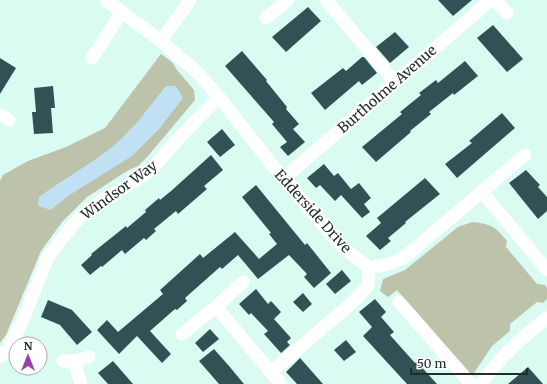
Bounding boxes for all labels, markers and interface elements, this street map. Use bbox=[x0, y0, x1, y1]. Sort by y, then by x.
street label: Burtholme Avenue bbox=[334, 41, 440, 137]
street label: Windsor Way bbox=[77, 156, 161, 224]
street label: Edderside Drive bbox=[271, 166, 355, 256]
north arrow bbox=[8, 336, 48, 376]
text: N bbox=[24, 339, 33, 353]
scale bar bbox=[411, 350, 527, 376]
text: 50 m bbox=[417, 356, 446, 371]

